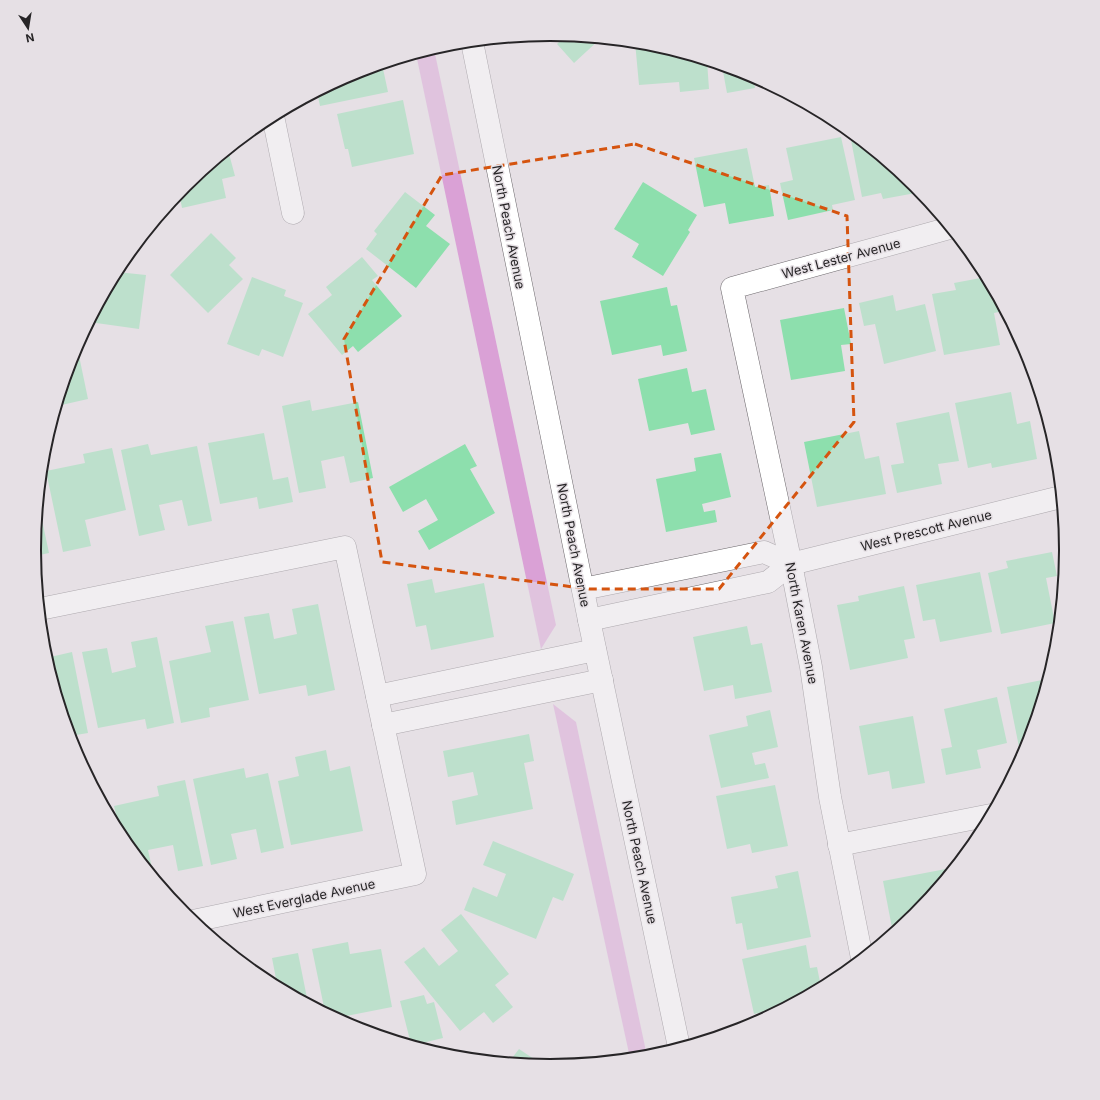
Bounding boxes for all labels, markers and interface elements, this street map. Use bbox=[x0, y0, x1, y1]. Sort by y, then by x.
north arrow bbox=[8, 8, 48, 48]
text: N bbox=[25, 30, 36, 46]
street label: North Peach Avenue bbox=[489, 164, 529, 290]
street label: West Lester Avenue bbox=[780, 234, 902, 282]
street label: North Peach Avenue bbox=[554, 482, 594, 608]
street label: West Prescott Avenue bbox=[859, 506, 993, 554]
street label: North Karen Avenue bbox=[782, 561, 822, 685]
street label: North Peach Avenue bbox=[619, 799, 661, 925]
street label: West Everglade Avenue bbox=[231, 875, 377, 921]

